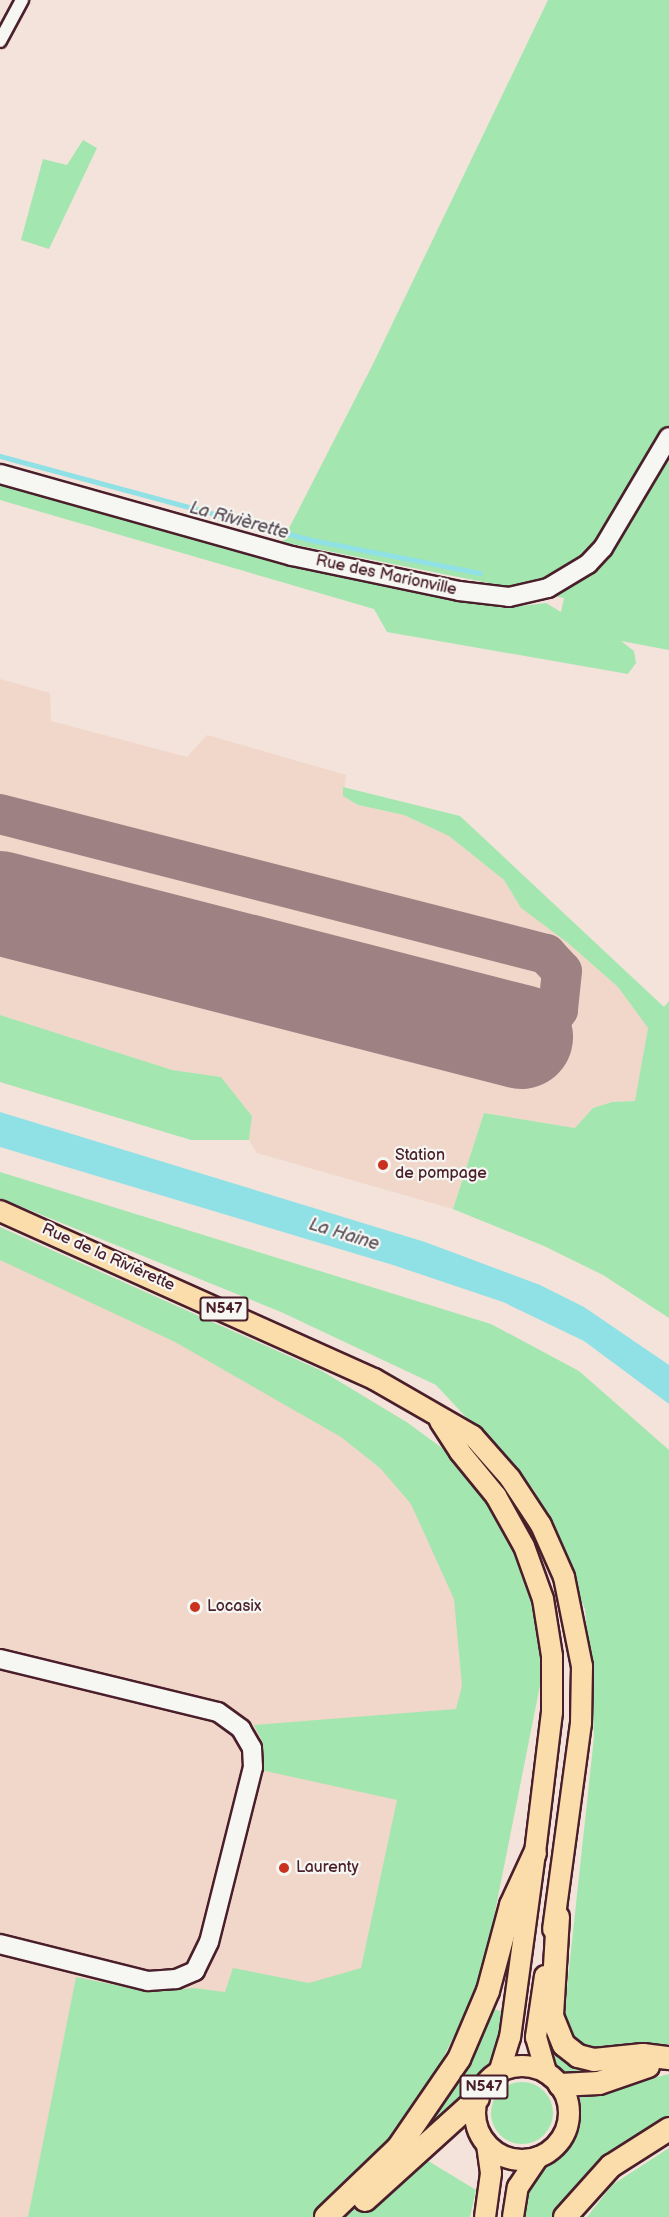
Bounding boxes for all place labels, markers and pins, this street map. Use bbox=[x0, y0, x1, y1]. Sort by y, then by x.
place label: Station de pompage bbox=[395, 1146, 487, 1184]
marker: Station de pompage bbox=[376, 1158, 390, 1172]
place label: Locasix bbox=[207, 1597, 262, 1617]
marker: Locasix bbox=[188, 1600, 202, 1614]
place label: Laurenty bbox=[296, 1858, 359, 1878]
marker: Laurenty bbox=[277, 1861, 291, 1875]

